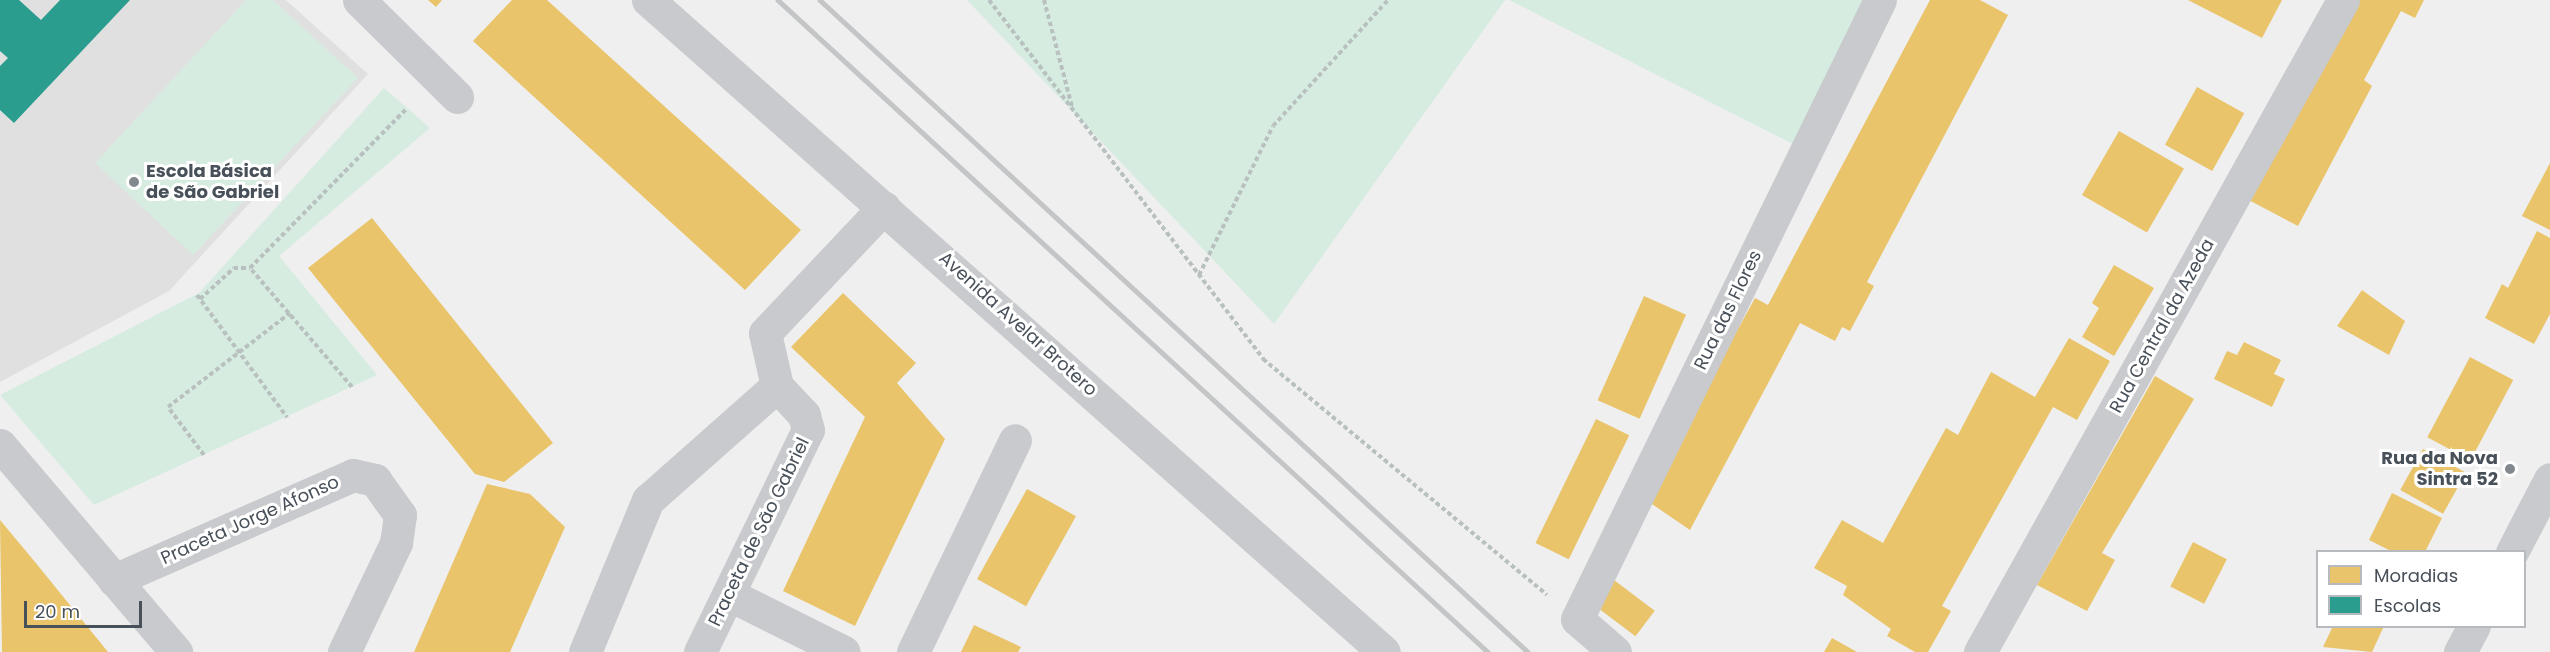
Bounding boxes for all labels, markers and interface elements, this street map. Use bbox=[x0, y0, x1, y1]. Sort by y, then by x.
place label: Escola Básica de São Gabriel bbox=[146, 161, 279, 204]
marker: Escola Básica de São Gabriel bbox=[127, 175, 141, 189]
street label: Rua Central da Azeda bbox=[2105, 235, 2219, 417]
street label: Avenida Avelar Brotero bbox=[935, 247, 1101, 401]
street label: Rua das Flores bbox=[1690, 247, 1766, 373]
street label: Praceta de São Gabriel bbox=[704, 434, 814, 630]
place label: Rua da Nova Sintra 52 bbox=[2381, 448, 2498, 490]
marker: Rua da Nova Sintra 52 bbox=[2503, 462, 2517, 476]
street label: Praceta Jorge Afonso bbox=[158, 471, 342, 569]
legend bbox=[2316, 550, 2526, 628]
text: Moradias bbox=[2374, 563, 2458, 588]
scale bar bbox=[27, 589, 146, 627]
text: Escolas bbox=[2374, 593, 2441, 618]
text: 20 m bbox=[35, 599, 80, 624]

